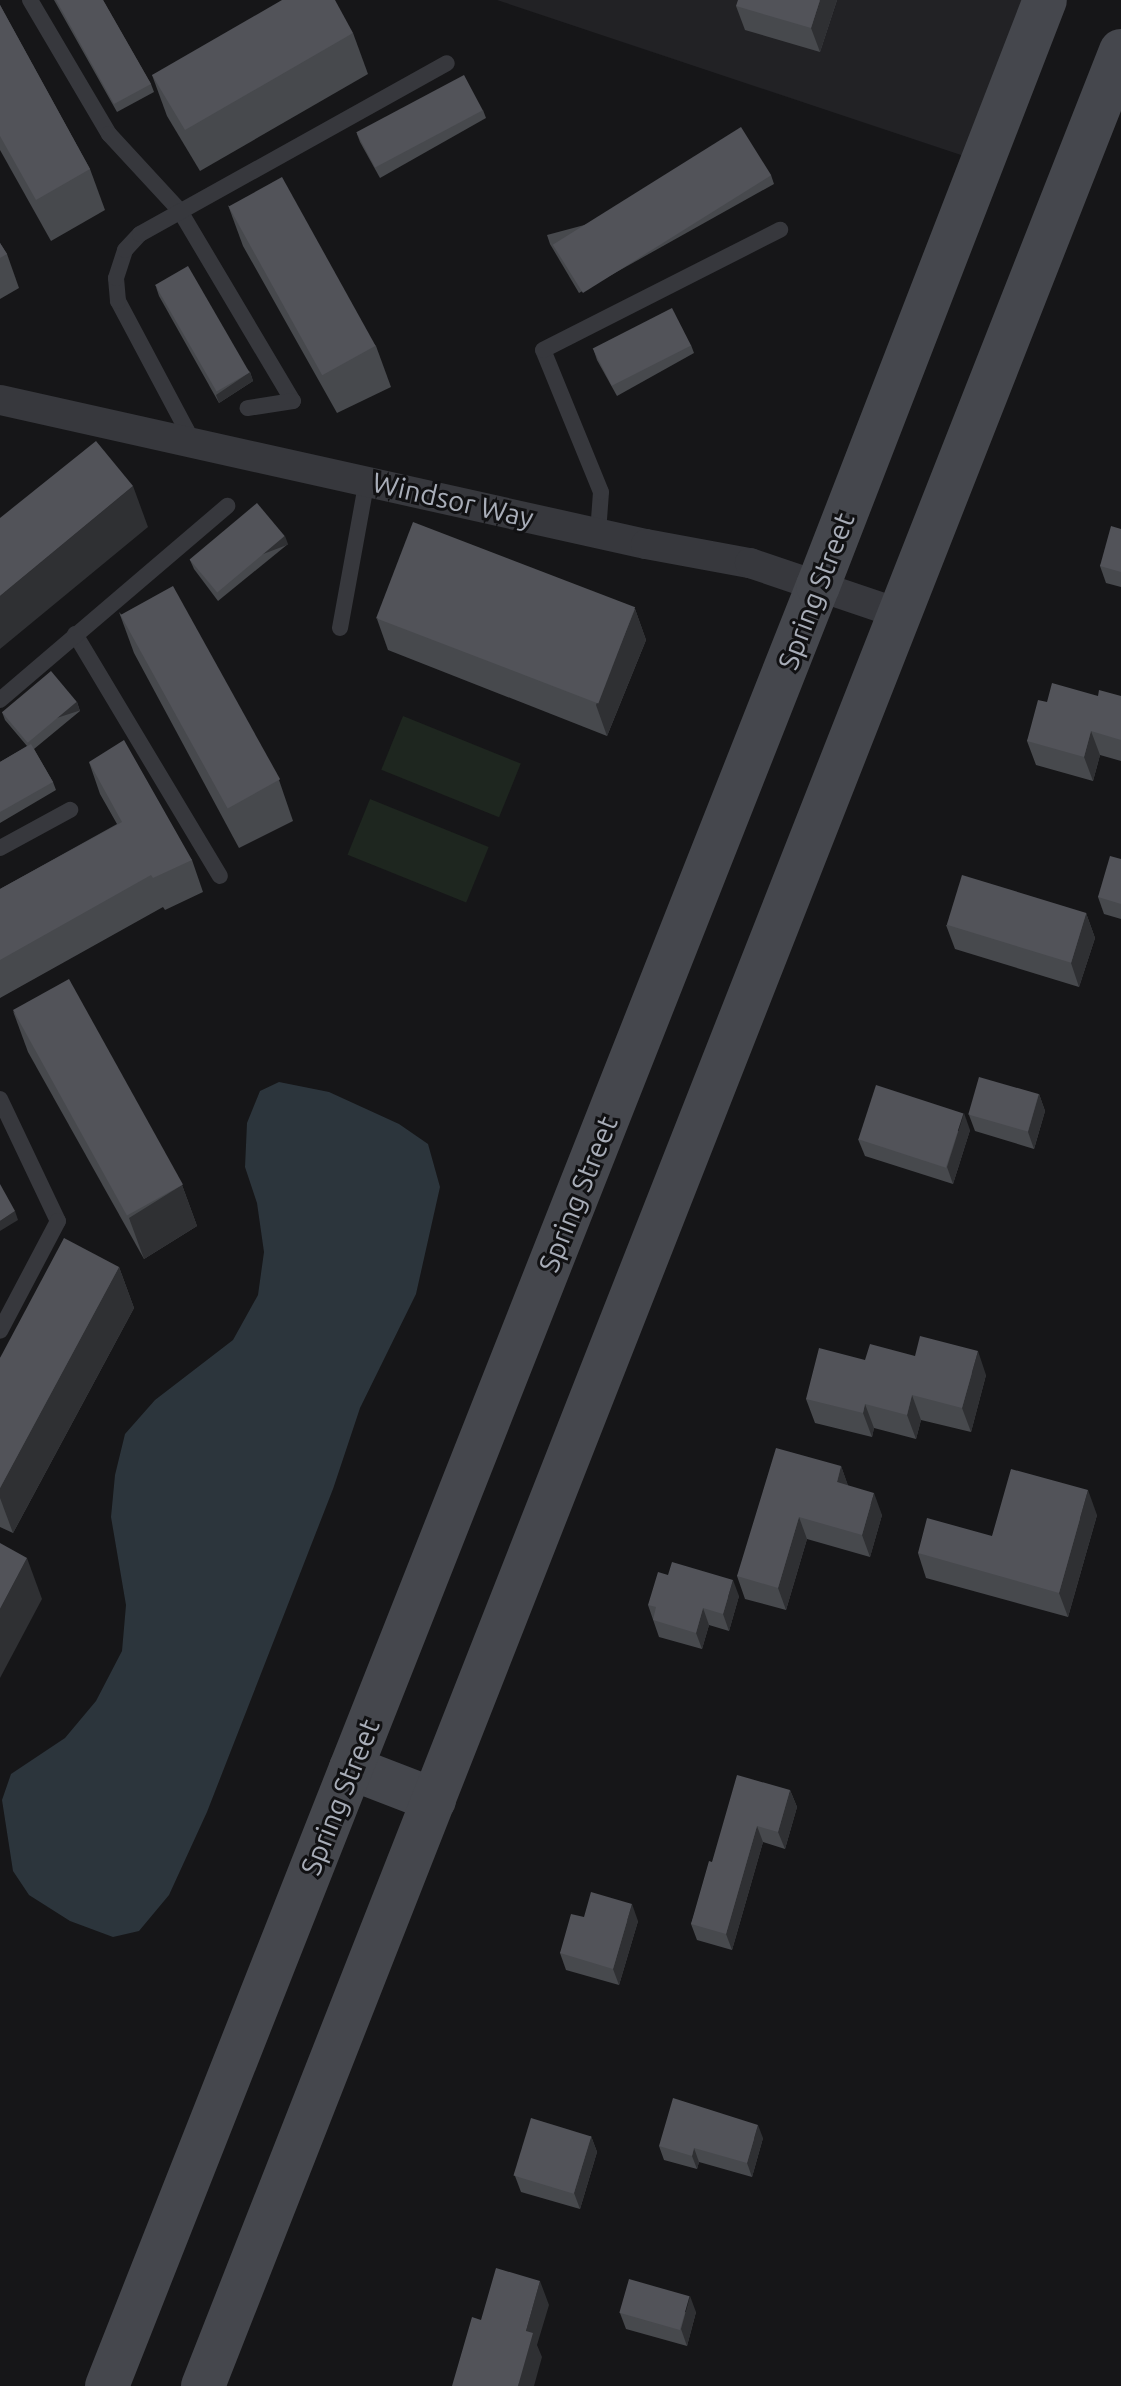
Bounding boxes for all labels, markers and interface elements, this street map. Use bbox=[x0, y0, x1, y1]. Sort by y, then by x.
street label: Windsor Way bbox=[369, 465, 537, 535]
street label: Spring Street bbox=[771, 508, 861, 674]
street label: Spring Street bbox=[531, 1111, 625, 1277]
street label: Spring Street bbox=[293, 1714, 387, 1880]

